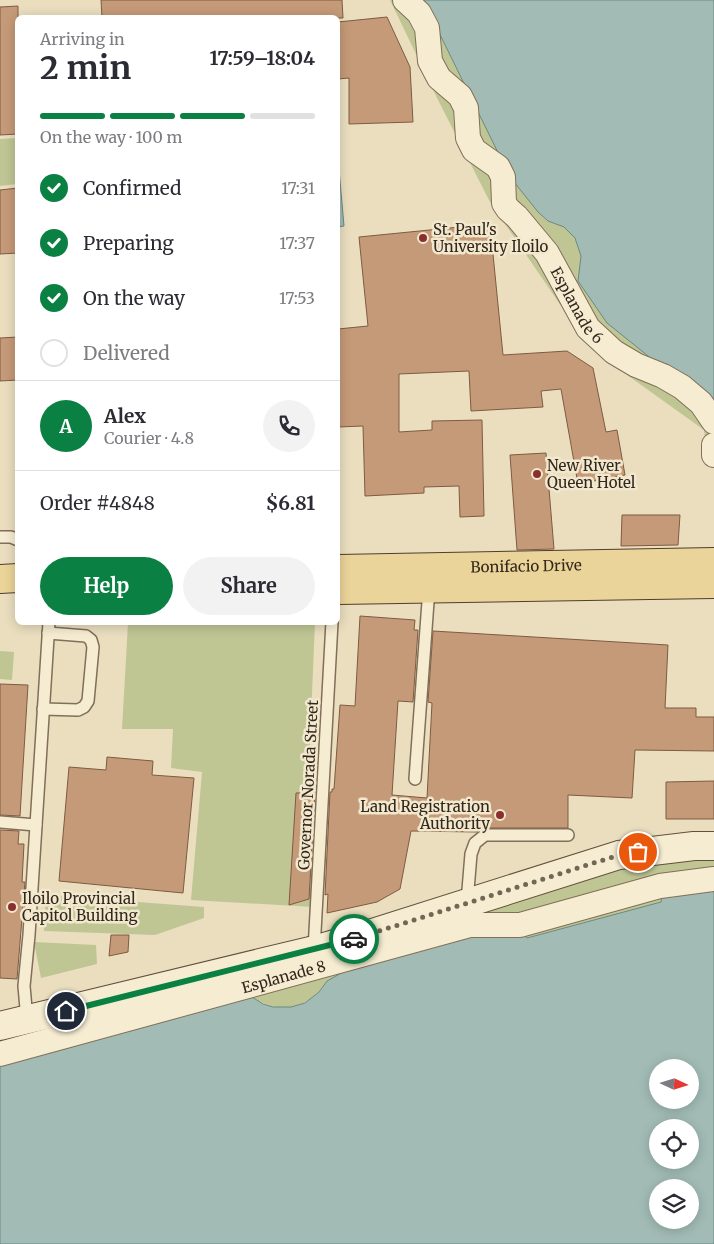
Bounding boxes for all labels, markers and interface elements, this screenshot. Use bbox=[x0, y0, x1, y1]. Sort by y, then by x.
text: Arriving in bbox=[40, 29, 125, 49]
text: 17:59–18:04 bbox=[210, 46, 315, 70]
text: 2 min bbox=[40, 48, 131, 88]
text: On the way · 100 m bbox=[40, 127, 182, 147]
icon: check bbox=[40, 174, 68, 202]
text: Confirmed bbox=[83, 176, 181, 200]
text: 17:31 bbox=[281, 178, 315, 198]
place label: St. Paul's University Iloilo bbox=[433, 220, 549, 256]
icon: check bbox=[40, 229, 68, 257]
text: Preparing bbox=[83, 231, 174, 255]
marker: St. Paul's University Iloilo bbox=[417, 232, 429, 244]
text: 17:37 bbox=[279, 233, 315, 253]
street label: Esplanade 6 bbox=[547, 263, 608, 347]
icon: check bbox=[40, 284, 68, 312]
text: On the way bbox=[83, 286, 185, 310]
text: 17:53 bbox=[279, 288, 315, 308]
text: Delivered bbox=[83, 341, 170, 365]
button: phone bbox=[263, 400, 315, 452]
text: Alex bbox=[104, 404, 146, 428]
text: A bbox=[59, 414, 73, 438]
text: Courier · 4.8 bbox=[104, 428, 194, 448]
place label: New River Queen Hotel bbox=[547, 456, 636, 492]
marker: New River Queen Hotel bbox=[531, 468, 543, 480]
text: Order #4848 bbox=[40, 491, 155, 515]
text: $6.81 bbox=[266, 491, 315, 515]
street label: Bonifacio Drive bbox=[470, 555, 582, 576]
button: Help bbox=[40, 557, 173, 615]
button: Share bbox=[183, 557, 315, 615]
street label: Governor Norada Street bbox=[294, 699, 322, 871]
place label: Land Registration Authority bbox=[360, 797, 490, 833]
marker: Land Registration Authority bbox=[494, 809, 506, 821]
pin bbox=[617, 831, 659, 873]
icon: bag bbox=[624, 838, 652, 866]
place label: Iloilo Provincial Capitol Building bbox=[22, 889, 138, 925]
marker: Iloilo Provincial Capitol Building bbox=[6, 901, 18, 913]
courier bbox=[329, 914, 379, 964]
icon: car bbox=[340, 925, 368, 953]
street label: Esplanade 8 bbox=[239, 956, 328, 997]
pin bbox=[45, 990, 87, 1032]
icon: home bbox=[52, 997, 80, 1025]
north arrow bbox=[649, 1059, 699, 1109]
map controls bbox=[649, 1059, 699, 1229]
button: locate bbox=[649, 1119, 699, 1169]
button: layers bbox=[649, 1179, 699, 1229]

